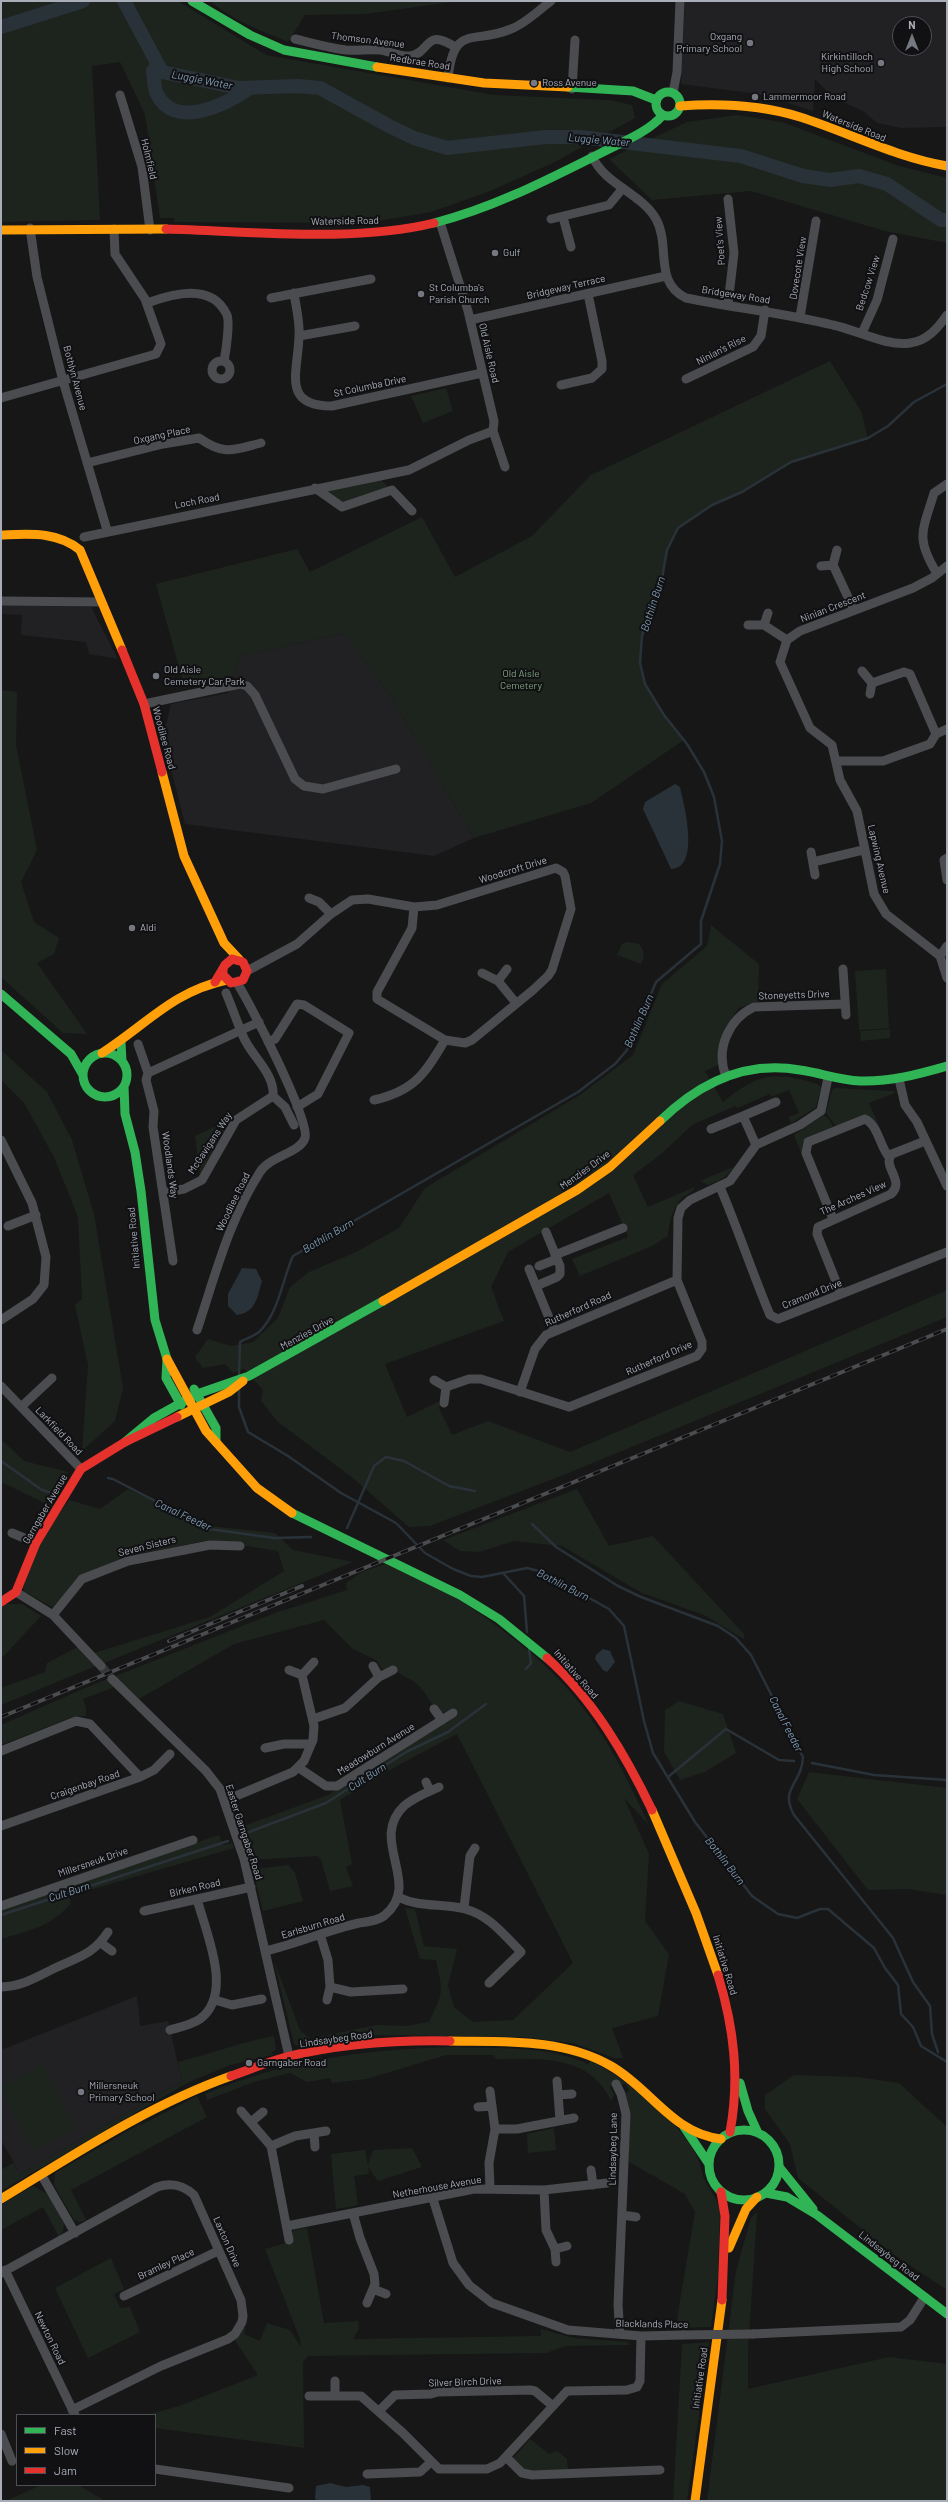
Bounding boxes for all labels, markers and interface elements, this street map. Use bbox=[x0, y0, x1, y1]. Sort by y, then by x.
north arrow bbox=[892, 16, 932, 56]
text: N bbox=[908, 18, 916, 31]
street label: Thomson Avenue bbox=[330, 30, 406, 50]
place label: Oxgang Primary School bbox=[676, 31, 742, 54]
marker: Oxgang Primary School bbox=[745, 38, 755, 48]
street label: Redbrae Road bbox=[389, 51, 451, 73]
place label: Kirkintilloch High School bbox=[821, 51, 873, 74]
marker: Kirkintilloch High School bbox=[876, 58, 886, 68]
water label: Luggie Water bbox=[170, 68, 234, 92]
place label: Ross Avenue bbox=[542, 77, 597, 89]
marker: Ross Avenue bbox=[529, 78, 539, 88]
place label: Lammermoor Road bbox=[763, 91, 846, 103]
marker: Lammermoor Road bbox=[750, 92, 760, 102]
street label: Waterside Road bbox=[820, 108, 888, 144]
water label: Luggie Water bbox=[568, 131, 630, 149]
street label: Holmfield bbox=[138, 137, 160, 181]
street label: Waterside Road bbox=[311, 214, 379, 228]
street label: Poet's View bbox=[712, 216, 728, 266]
street label: Dovecote View bbox=[787, 236, 809, 300]
place label: Gulf bbox=[503, 247, 520, 259]
marker: Gulf bbox=[490, 248, 500, 258]
street label: Bedcow View bbox=[853, 254, 883, 312]
street label: Bridgeway Terrace bbox=[525, 272, 607, 302]
place label: St Columba's Parish Church bbox=[429, 282, 489, 306]
street label: Bridgeway Road bbox=[701, 284, 771, 306]
marker: St Columba's Parish Church bbox=[416, 289, 426, 299]
street label: Old Aisle Road bbox=[476, 322, 502, 384]
street label: Ninian's Rise bbox=[694, 332, 748, 368]
street label: Bothlyn Avenue bbox=[61, 344, 89, 412]
street label: St Columba Drive bbox=[333, 372, 407, 400]
street label: Oxgang Place bbox=[132, 423, 192, 447]
street label: Loch Road bbox=[173, 491, 221, 511]
water label: Bothlin Burn bbox=[638, 575, 668, 633]
street label: Ninian Crescent bbox=[799, 589, 867, 625]
place label: Old Aisle Cemetery Car Park bbox=[164, 664, 245, 688]
park label: Old Aisle Cemetery bbox=[500, 668, 542, 692]
marker: Old Aisle Cemetery Car Park bbox=[151, 671, 161, 681]
street label: Woodilee Road bbox=[150, 705, 178, 771]
street label: Lapwing Avenue bbox=[865, 823, 893, 895]
street label: Woodcroft Drive bbox=[478, 854, 548, 886]
place label: Aldi bbox=[140, 922, 156, 934]
marker: Aldi bbox=[127, 923, 137, 933]
street label: Stoneyetts Drive bbox=[758, 988, 830, 1002]
water label: Bothlin Burn bbox=[621, 992, 657, 1050]
street label: McGavigans Way bbox=[186, 1110, 234, 1176]
street label: Woodlands Way bbox=[159, 1131, 181, 1199]
street label: Menzies Drive bbox=[558, 1148, 612, 1192]
street label: Woodilee Road bbox=[214, 1170, 252, 1234]
street label: The Arches View bbox=[818, 1178, 888, 1218]
street label: Initiative Road bbox=[125, 1207, 143, 1269]
water label: Bothlin Burn bbox=[300, 1216, 356, 1256]
street label: Cramond Drive bbox=[780, 1277, 844, 1311]
street label: Rutherford Road bbox=[543, 1289, 613, 1329]
street label: Menzies Drive bbox=[278, 1313, 336, 1353]
street label: Rutherford Drive bbox=[624, 1338, 694, 1378]
street label: Larkfield Road bbox=[33, 1404, 85, 1458]
street label: Garngaber Avenue bbox=[20, 1472, 70, 1546]
water label: Canal Feeder bbox=[153, 1496, 213, 1534]
street label: Seven Sisters bbox=[117, 1533, 177, 1559]
water label: Bothlin Burn bbox=[535, 1566, 591, 1604]
street label: Initiative Road bbox=[551, 1647, 601, 1701]
water label: Canal Feeder bbox=[766, 1694, 806, 1754]
street label: Meadowburn Avenue bbox=[335, 1720, 417, 1778]
water label: Cult Burn bbox=[345, 1760, 389, 1794]
street label: Craigenbay Road bbox=[49, 1768, 121, 1802]
street label: Easter Garngaber Road bbox=[223, 1783, 265, 1881]
water label: Bothlin Burn bbox=[702, 1834, 748, 1888]
street label: Millersneuk Drive bbox=[56, 1844, 130, 1880]
street label: Birken Road bbox=[168, 1876, 222, 1900]
water label: Cult Burn bbox=[47, 1879, 91, 1905]
street label: Earlsburn Road bbox=[280, 1911, 346, 1941]
street label: Initiative Road bbox=[710, 1934, 740, 1996]
street label: Lindsaybeg Road bbox=[299, 2028, 373, 2050]
place label: Garngaber Road bbox=[257, 2057, 326, 2069]
marker: Garngaber Road bbox=[244, 2058, 254, 2068]
place label: Millersneuk Primary School bbox=[89, 2080, 155, 2104]
marker: Millersneuk Primary School bbox=[76, 2087, 86, 2097]
street label: Lindsaybeg Lane bbox=[606, 2112, 620, 2186]
street label: Netherhouse Avenue bbox=[392, 2173, 482, 2201]
street label: Laxton Drive bbox=[211, 2215, 243, 2269]
street label: Lindsaybeg Road bbox=[856, 2229, 922, 2283]
street label: Bramley Place bbox=[136, 2246, 196, 2282]
street label: Newton Road bbox=[32, 2309, 68, 2367]
street label: Blacklands Place bbox=[616, 2317, 688, 2331]
street label: Initiative Road bbox=[690, 2346, 710, 2410]
street label: Silver Birch Drive bbox=[428, 2375, 502, 2389]
legend bbox=[16, 2414, 156, 2486]
text: Fast bbox=[54, 2423, 77, 2437]
text: Slow bbox=[54, 2443, 79, 2457]
text: Jam bbox=[54, 2463, 77, 2477]

